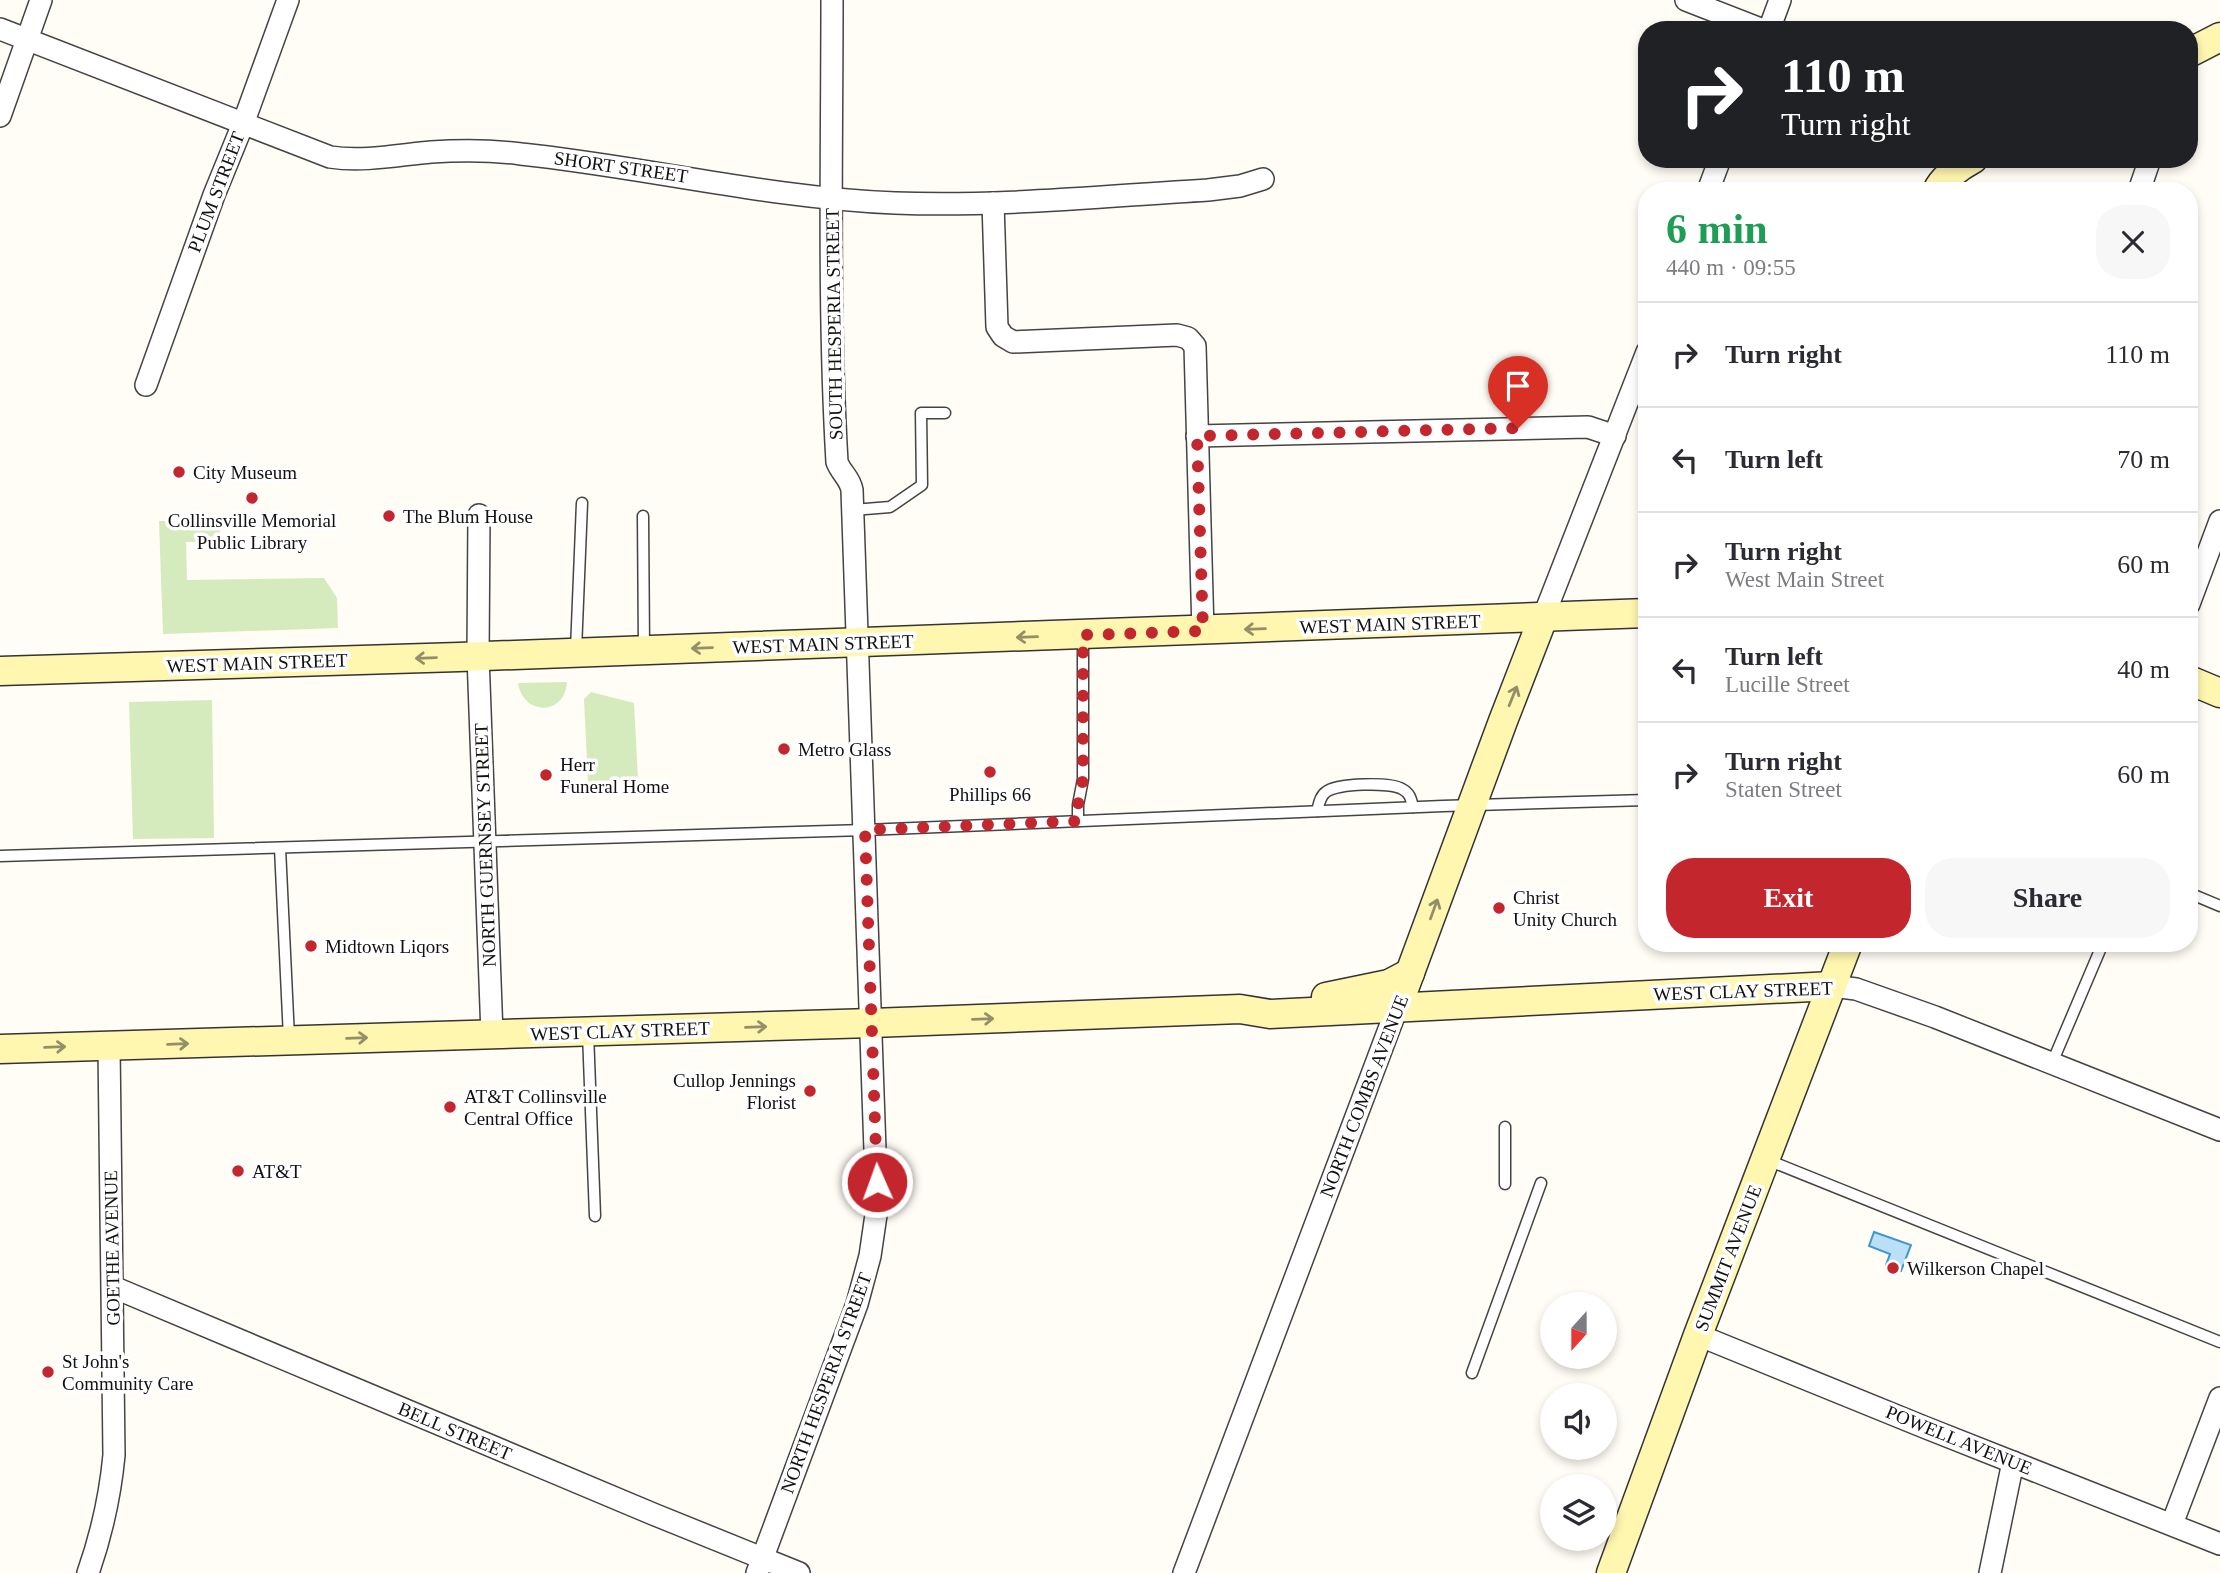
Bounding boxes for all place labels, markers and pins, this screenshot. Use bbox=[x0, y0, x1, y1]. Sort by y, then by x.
pin bbox=[1488, 356, 1548, 428]
place label: City Museum bbox=[193, 462, 297, 483]
marker: City Museum bbox=[171, 464, 187, 480]
marker: Collinsville Memorial Public Library bbox=[244, 490, 260, 506]
place label: The Blum House bbox=[403, 506, 533, 527]
marker: The Blum House bbox=[381, 508, 397, 524]
place label: Collinsville Memorial Public Library bbox=[168, 510, 336, 553]
place label: Metro Glass bbox=[798, 739, 891, 760]
marker: Metro Glass bbox=[776, 741, 792, 757]
place label: Herr Funeral Home bbox=[560, 754, 669, 797]
marker: Phillips 66 bbox=[982, 764, 998, 780]
marker: Herr Funeral Home bbox=[538, 767, 554, 783]
place label: Phillips 66 bbox=[949, 784, 1031, 805]
place label: Christ Unity Church bbox=[1513, 887, 1617, 930]
marker: Christ Unity Church bbox=[1491, 900, 1507, 916]
place label: Midtown Liqors bbox=[325, 936, 449, 957]
marker: Midtown Liqors bbox=[303, 938, 319, 954]
place label: Cullop Jennings Florist bbox=[673, 1070, 797, 1113]
marker: Cullop Jennings Florist bbox=[802, 1083, 818, 1099]
place label: AT&T Collinsville Central Office bbox=[464, 1086, 607, 1129]
marker: AT&T Collinsville Central Office bbox=[442, 1099, 458, 1115]
place label: AT&T bbox=[252, 1161, 302, 1182]
marker: AT&T bbox=[230, 1163, 246, 1179]
place label: Wilkerson Chapel bbox=[1907, 1258, 2044, 1279]
marker: Wilkerson Chapel bbox=[1885, 1260, 1901, 1276]
place label: St John's Community Care bbox=[62, 1351, 193, 1394]
marker: St John's Community Care bbox=[40, 1364, 56, 1380]

